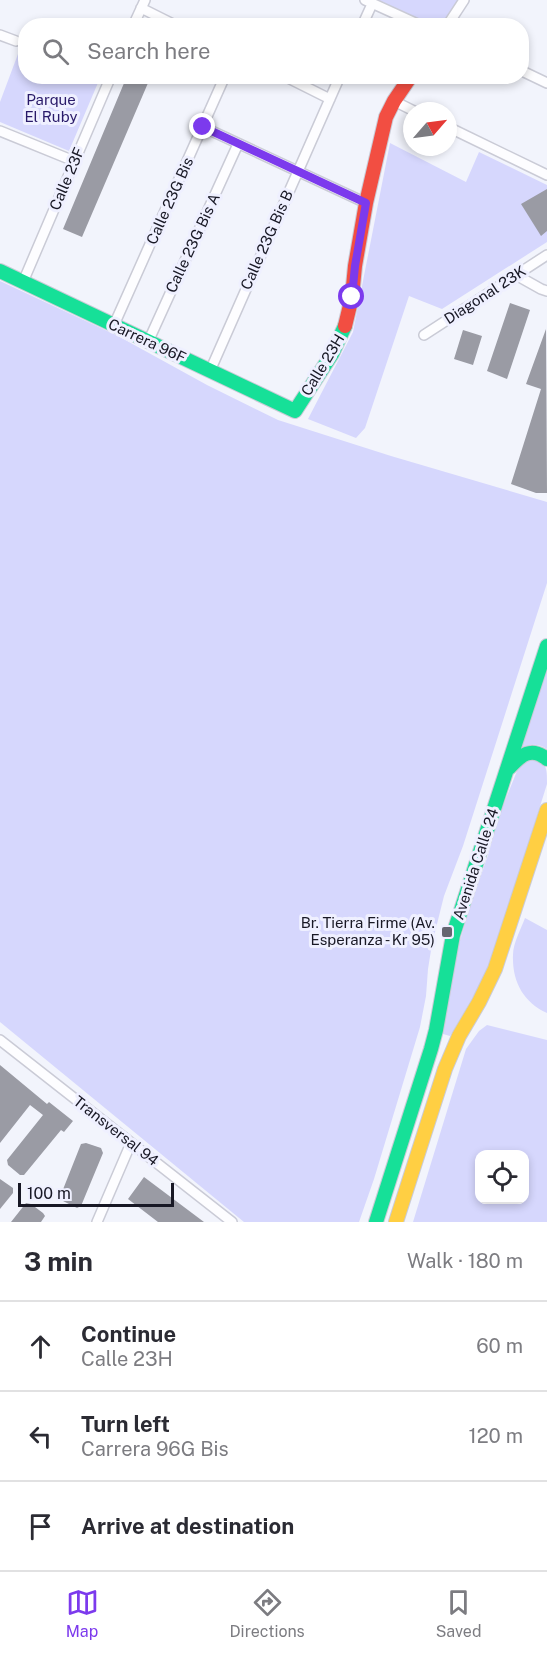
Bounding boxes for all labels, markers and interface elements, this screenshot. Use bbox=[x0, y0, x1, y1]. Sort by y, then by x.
search box bbox=[18, 18, 529, 84]
icon: search bbox=[39, 35, 72, 68]
text: Search here bbox=[87, 38, 211, 64]
park label: Parque El Ruby bbox=[25, 91, 78, 125]
north arrow bbox=[403, 102, 457, 156]
route end bbox=[189, 113, 215, 139]
street label: Calle 23F bbox=[46, 145, 87, 213]
street label: Calle 23G Bis bbox=[143, 155, 196, 247]
street label: Calle 23G Bis B bbox=[237, 187, 296, 292]
street label: Calle 23G Bis A bbox=[162, 190, 223, 295]
street label: Diagonal 23K bbox=[441, 262, 529, 327]
route start bbox=[338, 283, 364, 309]
street label: Carrera 96F bbox=[106, 315, 189, 366]
street label: Calle 23H bbox=[298, 331, 348, 399]
street label: Avenida Calle 24 bbox=[449, 806, 502, 922]
place label: Br. Tierra Firme (Av. Esperanza - Kr 95) bbox=[301, 914, 435, 948]
marker: Br. Tierra Firme (Av. Esperanza - Kr 95) bbox=[440, 925, 454, 939]
street label: Transversal 94 bbox=[70, 1092, 162, 1169]
map controls bbox=[475, 1150, 529, 1204]
button: locate bbox=[475, 1150, 529, 1204]
scale bar bbox=[18, 1180, 174, 1208]
text: 100 m bbox=[27, 1184, 71, 1203]
text: 3 min bbox=[24, 1246, 93, 1277]
text: Walk · 180 m bbox=[407, 1249, 523, 1273]
text: Continue bbox=[81, 1321, 176, 1347]
icon: ahead bbox=[24, 1330, 57, 1363]
text: 60 m bbox=[476, 1334, 523, 1358]
text: Calle 23H bbox=[81, 1347, 173, 1371]
text: Turn left bbox=[81, 1411, 170, 1437]
icon: left bbox=[24, 1420, 57, 1453]
text: 120 m bbox=[469, 1424, 523, 1448]
text: Carrera 96G Bis bbox=[81, 1437, 229, 1461]
icon: arrive bbox=[24, 1510, 57, 1543]
text: Arrive at destination bbox=[81, 1513, 294, 1539]
tab: Map bbox=[66, 1586, 99, 1641]
tab: Directions bbox=[230, 1586, 305, 1641]
tab: Saved bbox=[436, 1586, 481, 1641]

